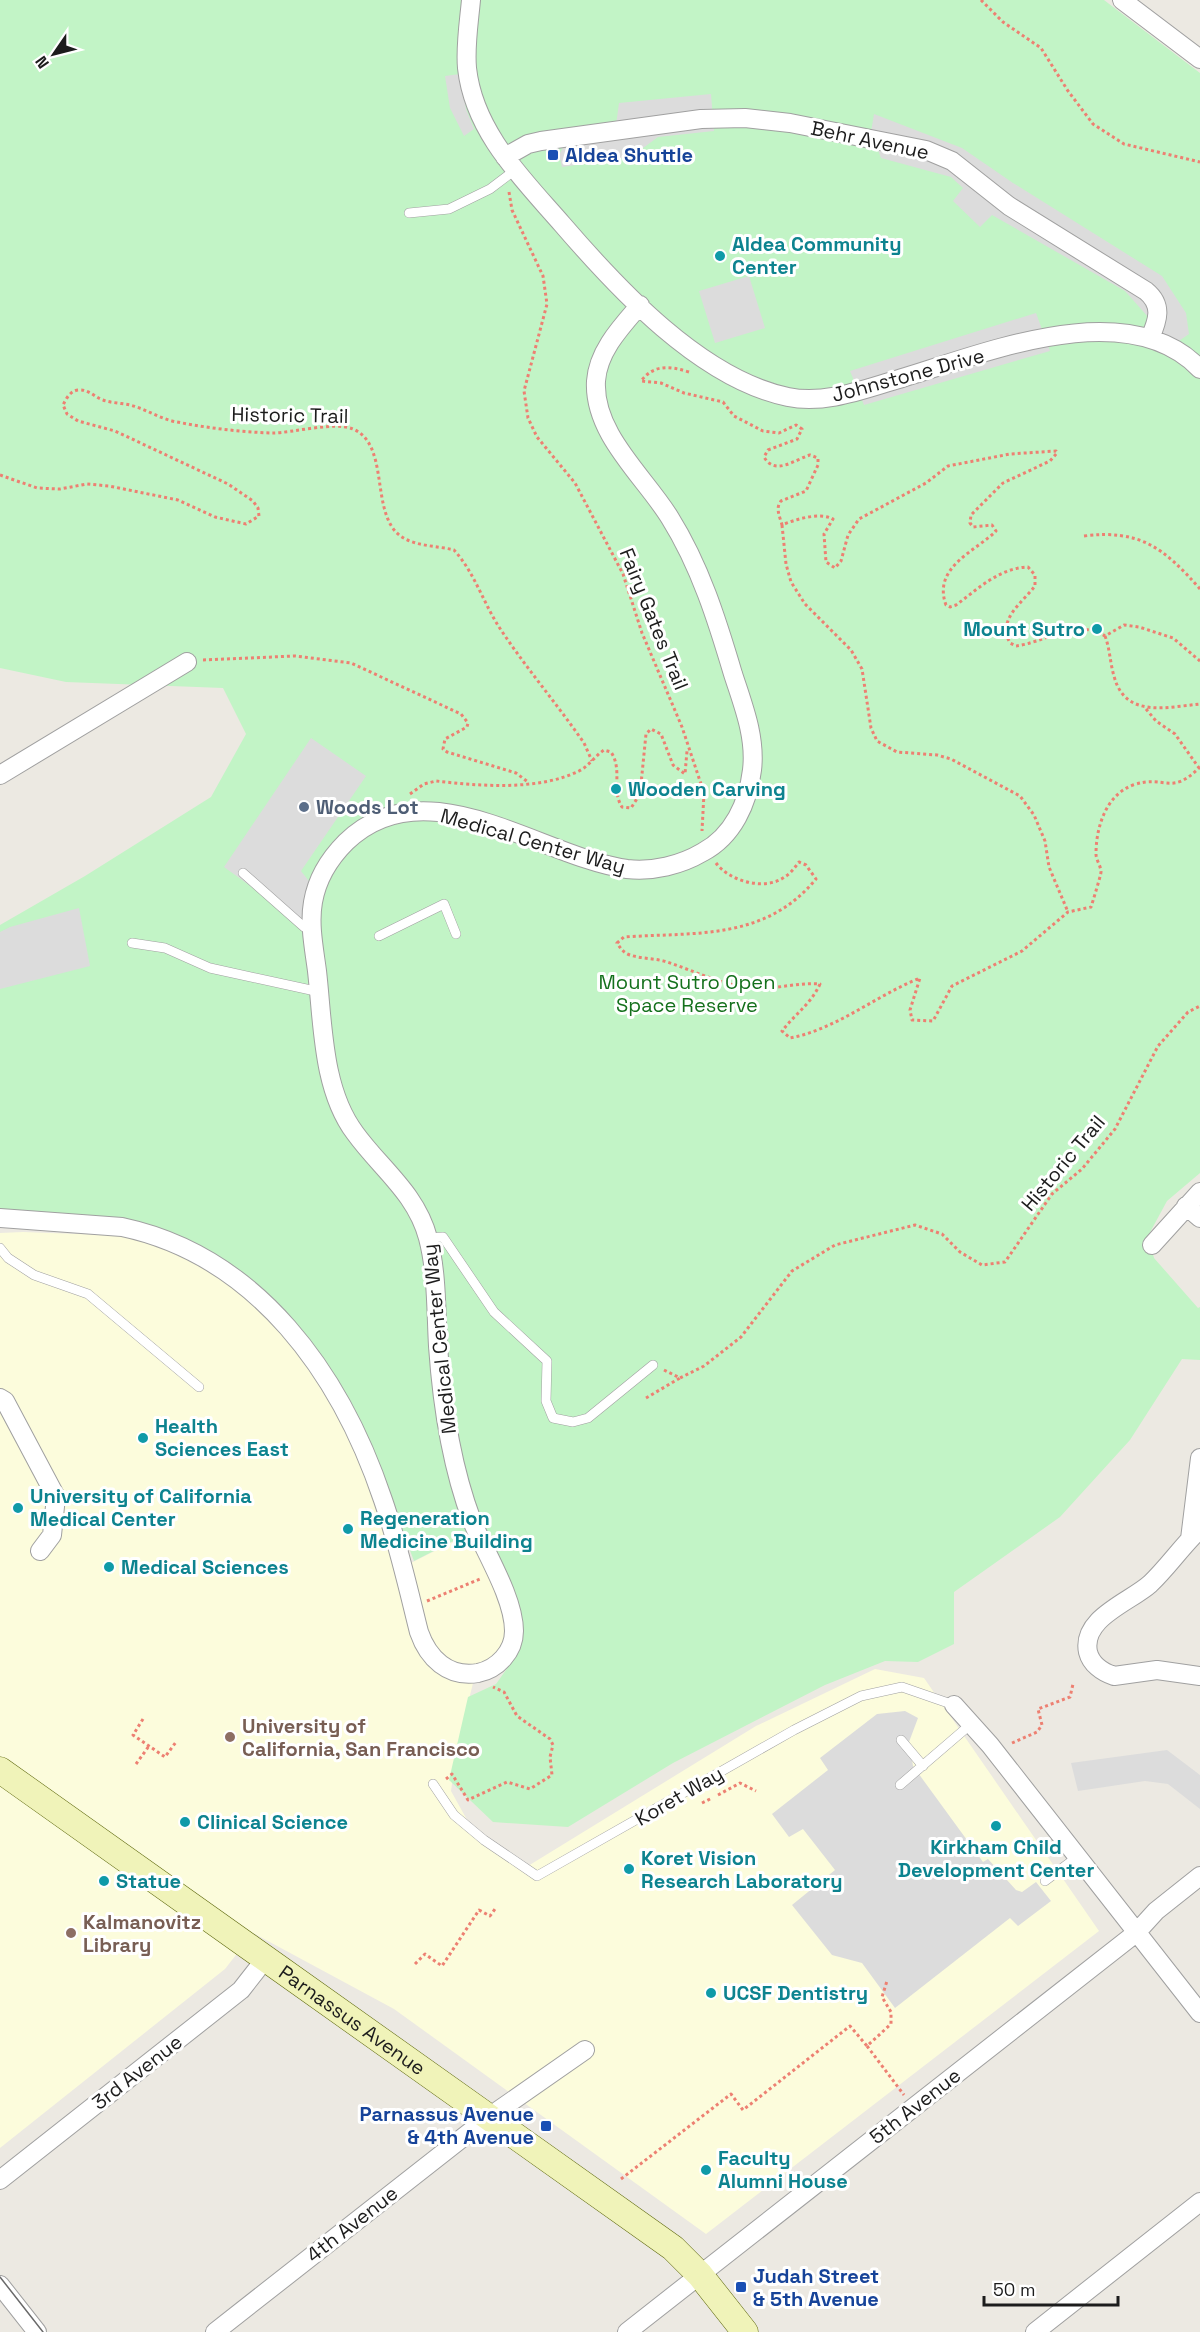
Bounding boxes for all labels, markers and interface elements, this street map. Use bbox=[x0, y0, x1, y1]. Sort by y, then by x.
north arrow bbox=[24, 24, 84, 84]
text: N bbox=[30, 52, 54, 73]
street label: Behr Avenue bbox=[808, 115, 932, 165]
place label: Aldea Shuttle bbox=[565, 142, 693, 168]
marker: Aldea Shuttle bbox=[546, 148, 560, 162]
place label: Aldea Community Center bbox=[732, 231, 901, 280]
marker: Aldea Community Center bbox=[713, 249, 727, 263]
street label: Johnstone Drive bbox=[829, 342, 987, 408]
street label: Historic Trail bbox=[231, 401, 349, 429]
street label: Fairy Gates Trail bbox=[614, 544, 694, 694]
place label: Mount Sutro bbox=[963, 616, 1085, 642]
marker: Mount Sutro bbox=[1090, 622, 1104, 636]
place label: Wooden Carving bbox=[628, 776, 786, 802]
marker: Wooden Carving bbox=[609, 782, 623, 796]
place label: Woods Lot bbox=[316, 794, 419, 820]
marker: Woods Lot bbox=[297, 800, 311, 814]
street label: Medical Center Way bbox=[438, 802, 628, 880]
park label: Mount Sutro Open Space Reserve bbox=[599, 969, 775, 1018]
street label: Historic Trail bbox=[1015, 1110, 1111, 1216]
street label: Medical Center Way bbox=[416, 1243, 462, 1435]
place label: Health Sciences East bbox=[155, 1413, 289, 1462]
marker: Health Sciences East bbox=[136, 1431, 150, 1445]
place label: University of California Medical Center bbox=[30, 1483, 252, 1532]
marker: University of California Medical Center bbox=[11, 1501, 25, 1515]
place label: Regeneration Medicine Building bbox=[360, 1505, 533, 1554]
marker: Regeneration Medicine Building bbox=[341, 1522, 355, 1536]
place label: Medical Sciences bbox=[121, 1554, 289, 1580]
marker: Medical Sciences bbox=[102, 1560, 116, 1574]
place label: University of California, San Francisco bbox=[242, 1713, 480, 1762]
marker: University of California, San Francisco bbox=[223, 1730, 237, 1744]
street label: Koret Way bbox=[630, 1760, 728, 1832]
place label: Clinical Science bbox=[197, 1809, 348, 1835]
marker: Clinical Science bbox=[178, 1815, 192, 1829]
marker: Kirkham Child Development Center bbox=[989, 1819, 1003, 1833]
place label: Kirkham Child Development Center bbox=[898, 1834, 1094, 1883]
place label: Koret Vision Research Laboratory bbox=[641, 1845, 843, 1894]
marker: Koret Vision Research Laboratory bbox=[622, 1862, 636, 1876]
place label: Statue bbox=[116, 1868, 181, 1894]
marker: Statue bbox=[97, 1874, 111, 1888]
place label: Kalmanovitz Library bbox=[83, 1909, 201, 1958]
marker: Kalmanovitz Library bbox=[64, 1926, 78, 1940]
street label: Parnassus Avenue bbox=[274, 1959, 431, 2081]
place label: UCSF Dentistry bbox=[723, 1980, 868, 2006]
marker: UCSF Dentistry bbox=[704, 1986, 718, 2000]
street label: 3rd Avenue bbox=[87, 2029, 187, 2115]
street label: 5th Avenue bbox=[864, 2062, 966, 2150]
place label: Parnassus Avenue & 4th Avenue bbox=[360, 2101, 534, 2150]
marker: Parnassus Avenue & 4th Avenue bbox=[539, 2119, 553, 2133]
place label: Faculty Alumni House bbox=[718, 2145, 848, 2194]
marker: Faculty Alumni House bbox=[699, 2163, 713, 2177]
street label: 4th Avenue bbox=[301, 2180, 403, 2268]
place label: Judah Street & 5th Avenue bbox=[753, 2263, 879, 2312]
scale bar bbox=[984, 2269, 1118, 2307]
text: 50 m bbox=[993, 2278, 1035, 2301]
marker: Judah Street & 5th Avenue bbox=[734, 2280, 748, 2294]

